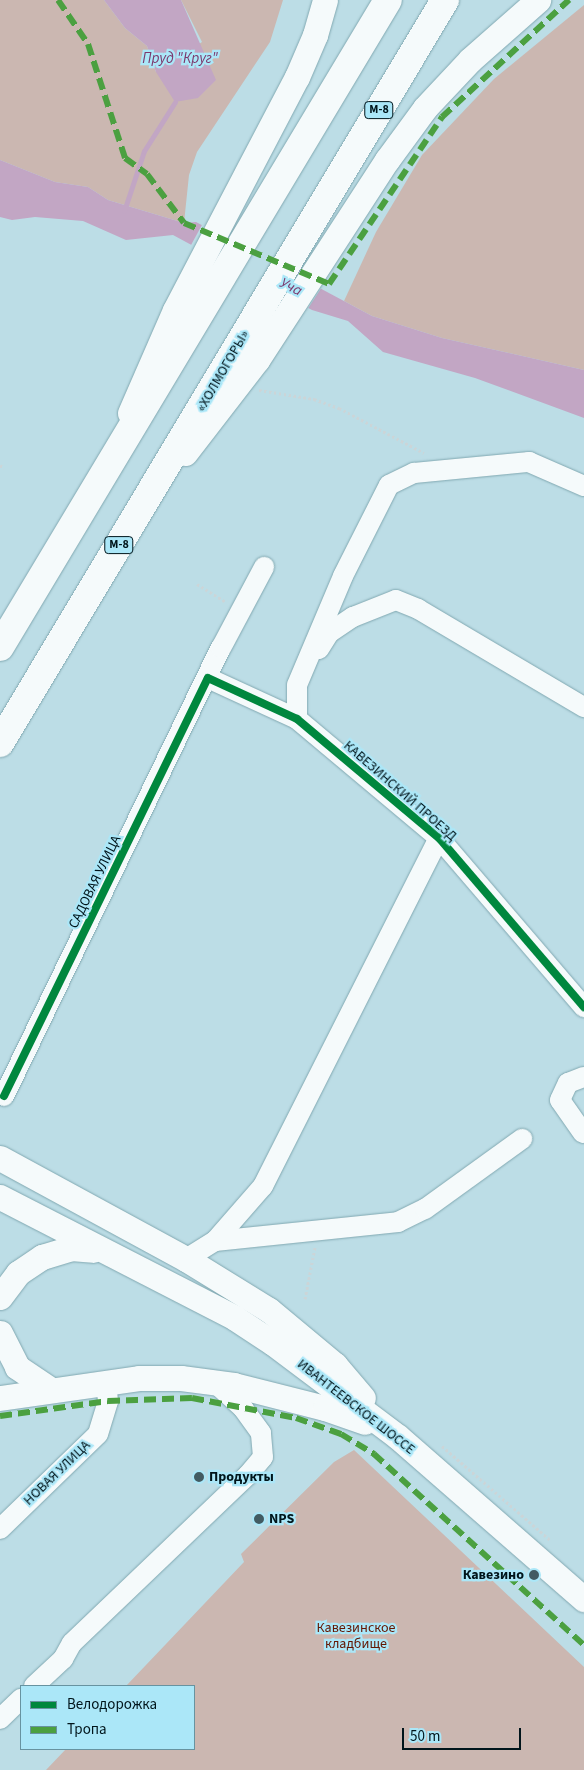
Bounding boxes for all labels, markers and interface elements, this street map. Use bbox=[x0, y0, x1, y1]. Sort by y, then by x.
water label: Пруд "Круг" bbox=[142, 50, 218, 68]
road number: М-8 bbox=[364, 100, 394, 120]
water label: Уча bbox=[277, 274, 305, 300]
street label: «ХОЛМОГОРЫ» bbox=[193, 327, 253, 415]
road number: М-8 bbox=[104, 536, 134, 554]
street label: КАВЕЗИНСКИЙ ПРОЕЗД bbox=[340, 737, 460, 845]
street label: САДОВАЯ УЛИЦА bbox=[65, 833, 125, 931]
street label: ИВАНТЕЕВСКОЕ ШОССЕ bbox=[294, 1356, 418, 1458]
street label: НОВАЯ УЛИЦА bbox=[20, 1437, 94, 1509]
place label: Продукты bbox=[209, 1469, 274, 1485]
marker: Продукты bbox=[193, 1471, 205, 1483]
place label: NPS bbox=[269, 1511, 294, 1527]
marker: NPS bbox=[253, 1513, 265, 1525]
place label: Кавезино bbox=[463, 1567, 524, 1583]
marker: Кавезино bbox=[528, 1569, 540, 1581]
park label: Кавезинское кладбище bbox=[317, 1620, 395, 1652]
legend bbox=[20, 1685, 195, 1750]
text: Велодорожка bbox=[67, 1694, 157, 1715]
scale bar bbox=[404, 1718, 523, 1750]
text: Тропа bbox=[67, 1719, 107, 1740]
text: 50 m bbox=[410, 1726, 440, 1747]

